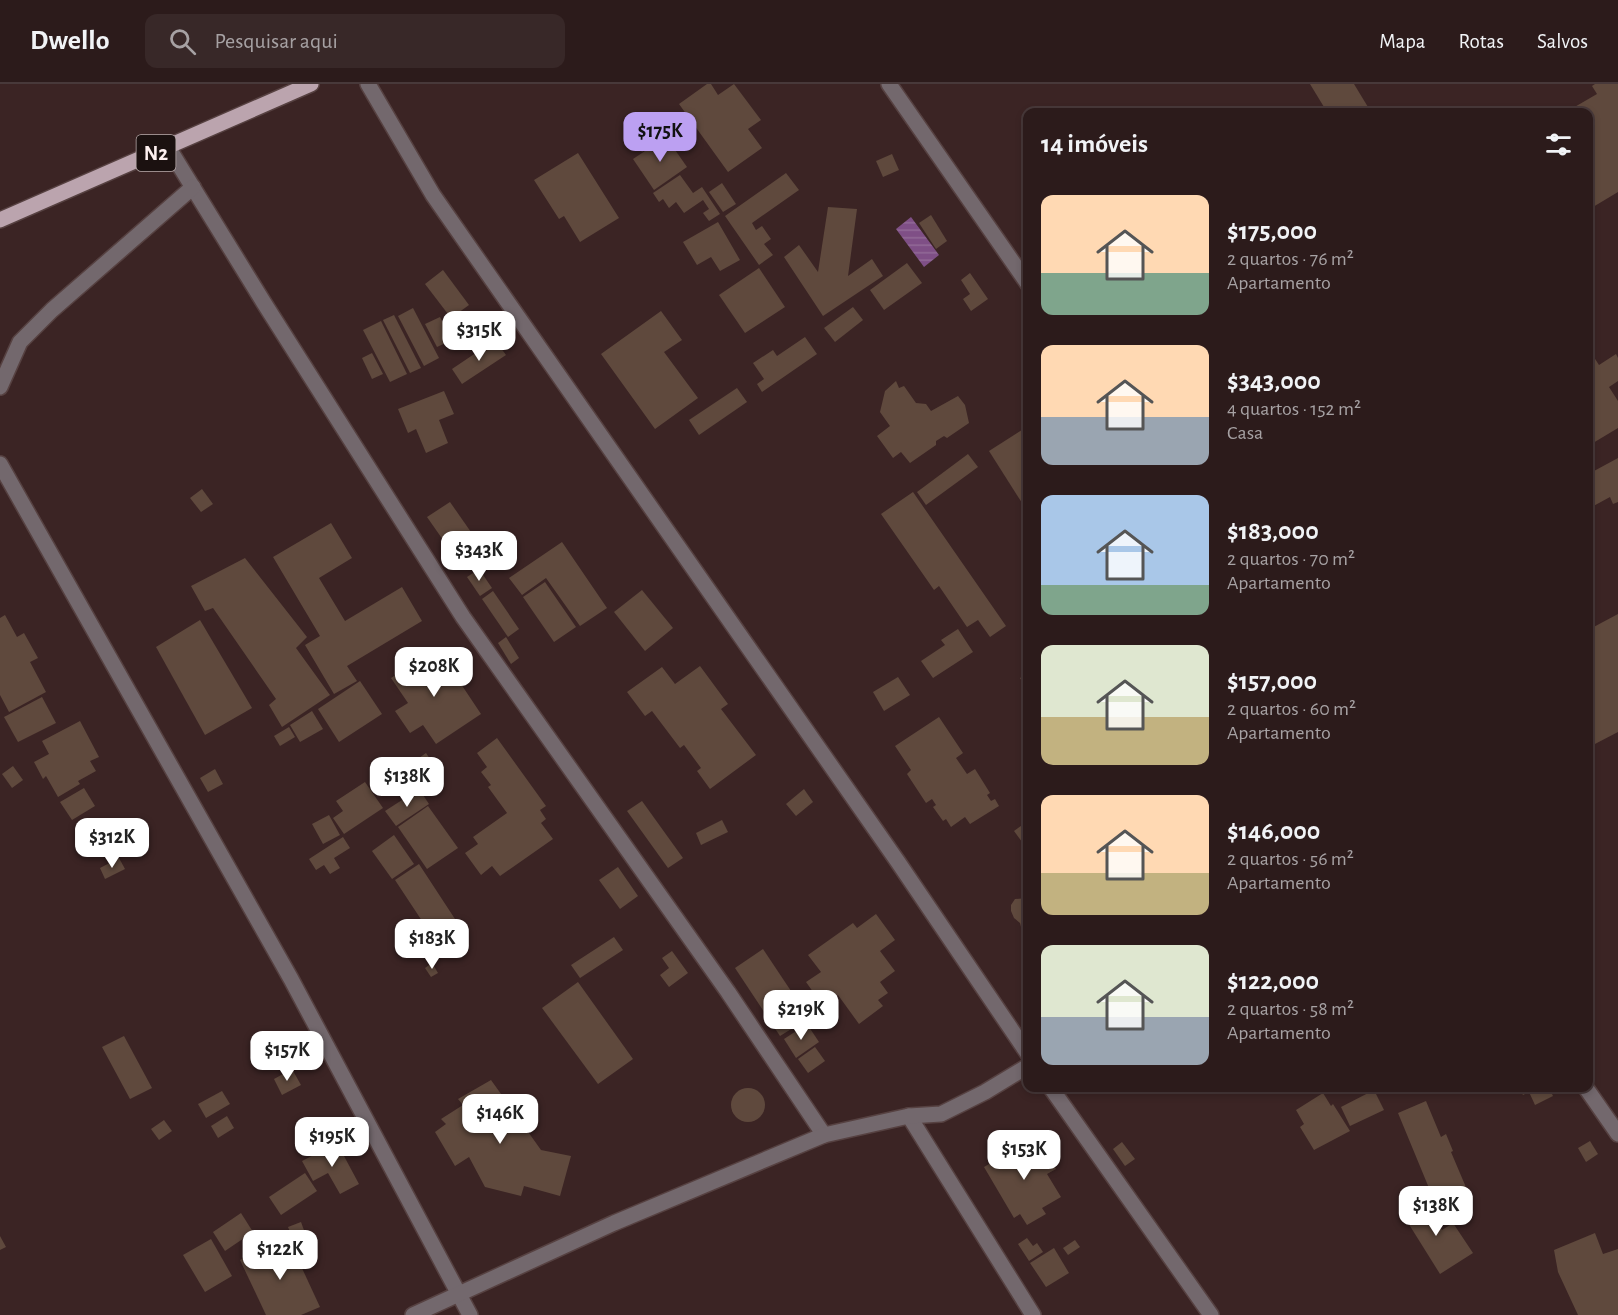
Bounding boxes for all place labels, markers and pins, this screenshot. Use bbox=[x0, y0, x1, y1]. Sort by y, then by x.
pin: $175K bbox=[618, 112, 702, 163]
pin: $315K bbox=[437, 311, 521, 362]
pin: $343K bbox=[437, 531, 521, 582]
pin: $208K bbox=[392, 647, 476, 698]
pin: $138K bbox=[365, 757, 449, 808]
pin: $312K bbox=[70, 818, 154, 869]
pin: $183K bbox=[390, 919, 474, 970]
pin: $219K bbox=[759, 990, 843, 1041]
pin: $157K bbox=[245, 1031, 329, 1082]
pin: $146K bbox=[458, 1094, 542, 1145]
pin: $195K bbox=[290, 1117, 374, 1168]
pin: $153K bbox=[982, 1130, 1066, 1181]
pin: $138K bbox=[1394, 1186, 1478, 1237]
pin: $122K bbox=[238, 1230, 322, 1281]

